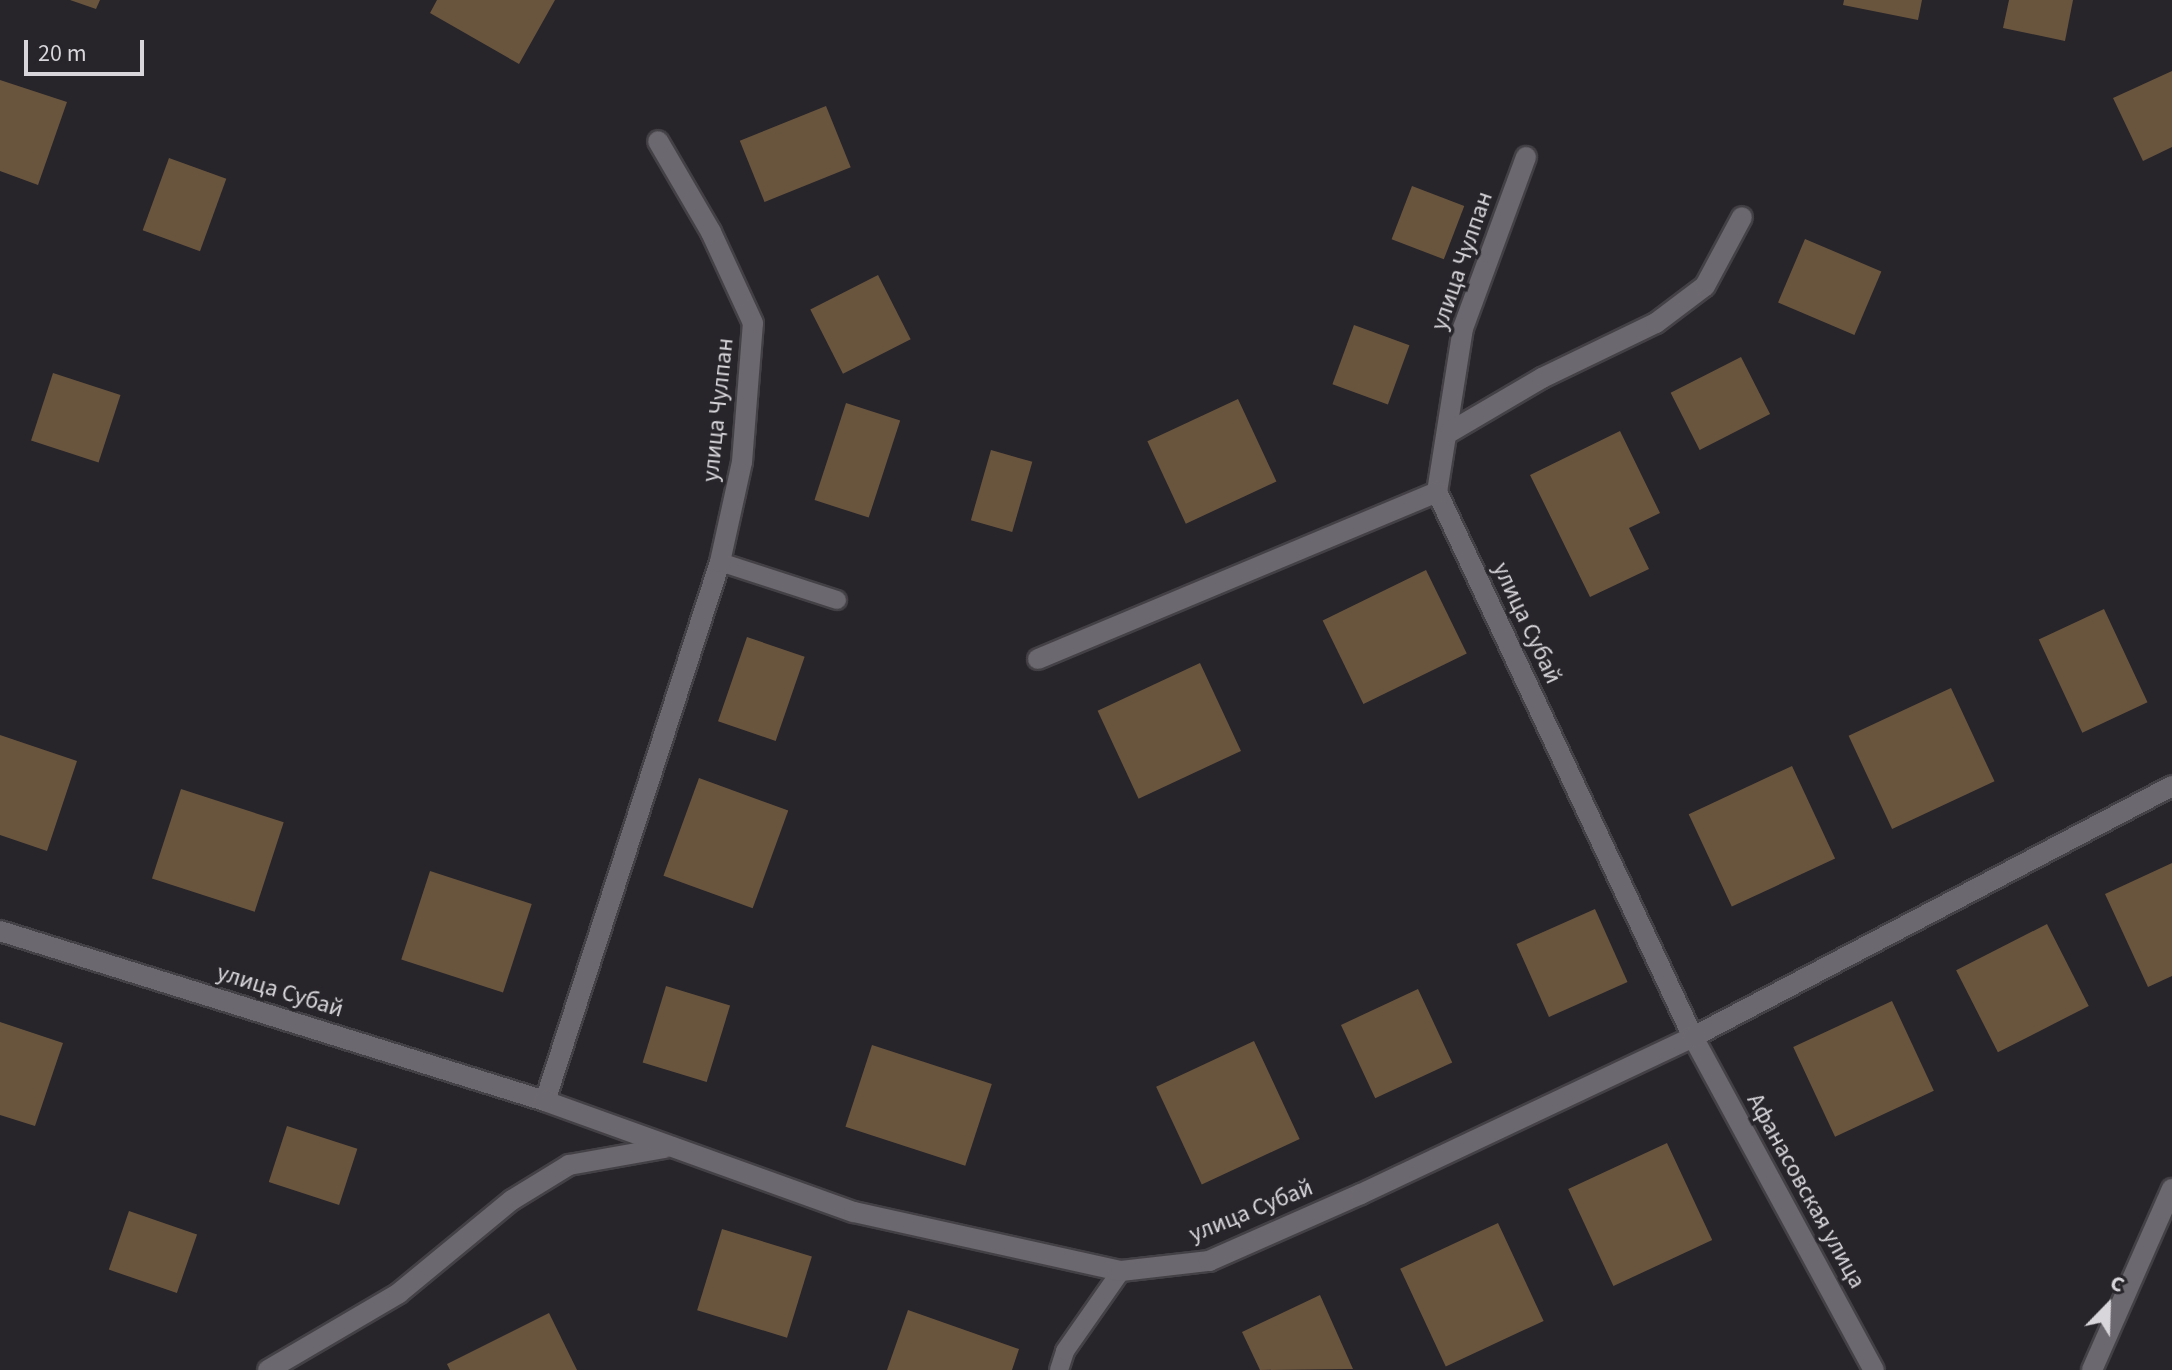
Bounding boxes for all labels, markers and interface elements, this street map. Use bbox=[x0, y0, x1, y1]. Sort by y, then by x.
scale bar bbox=[28, 24, 148, 74]
text: 20 m bbox=[38, 36, 87, 71]
street label: улица Чулпан bbox=[1425, 188, 1499, 334]
street label: улица Чулпан bbox=[696, 337, 740, 483]
street label: улица Субай bbox=[1486, 558, 1568, 688]
street label: улица Субай bbox=[213, 958, 347, 1024]
street label: Афанасовская улица bbox=[1740, 1089, 1872, 1293]
street label: улица Субай bbox=[1185, 1173, 1317, 1249]
north arrow bbox=[2068, 1266, 2148, 1346]
text: С bbox=[2105, 1267, 2130, 1301]

